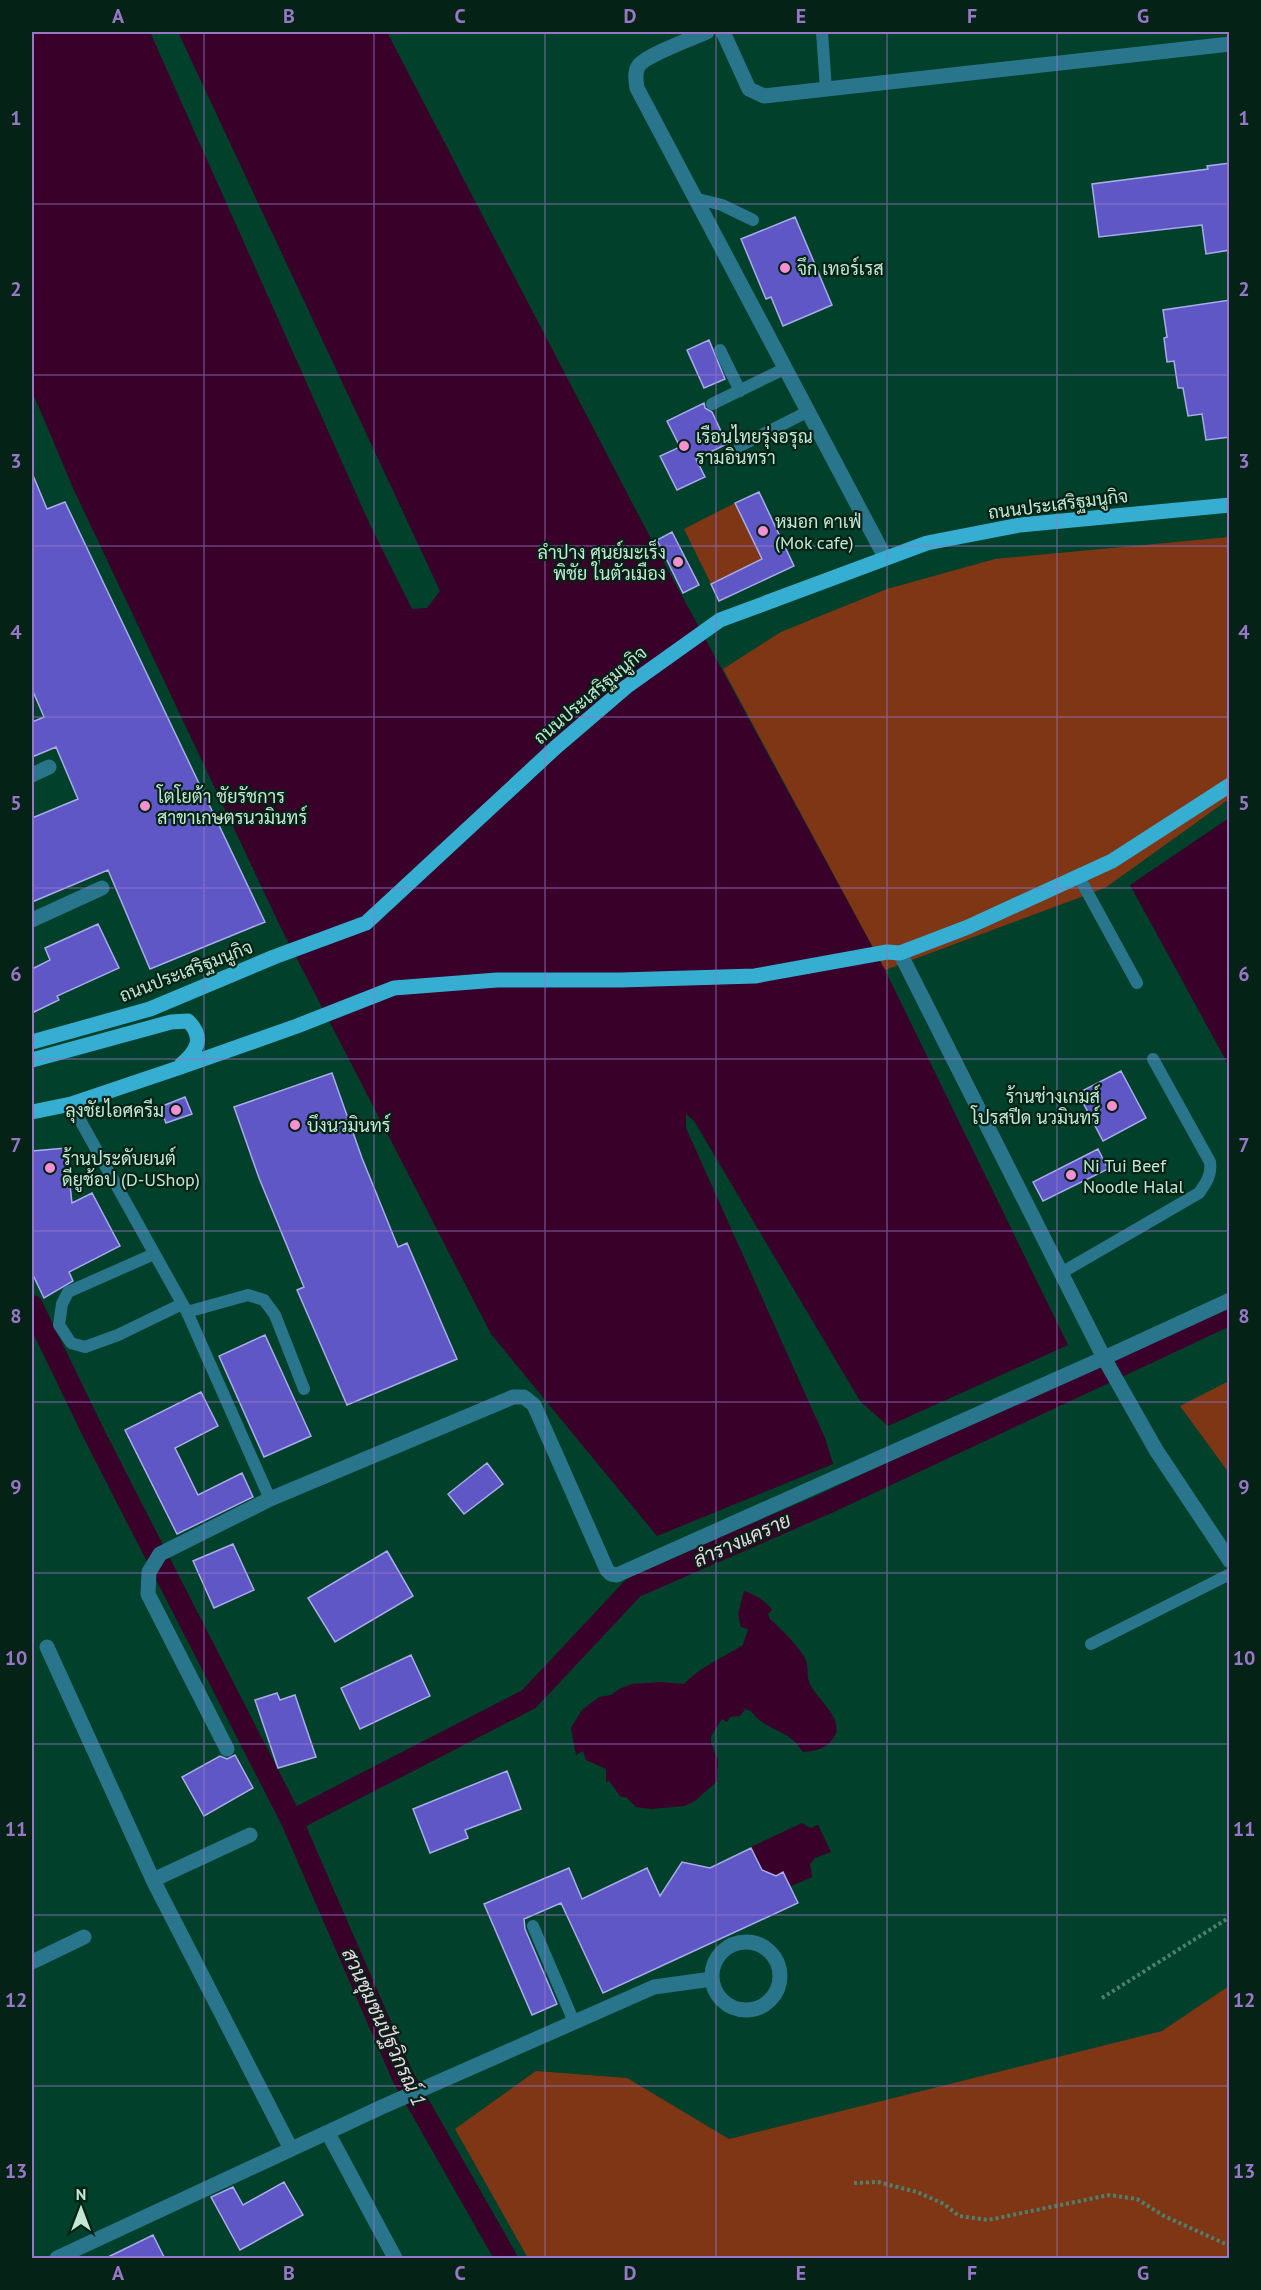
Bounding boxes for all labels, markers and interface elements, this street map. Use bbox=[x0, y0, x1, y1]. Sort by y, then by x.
text: A bbox=[112, 3, 125, 29]
text: B bbox=[283, 3, 295, 29]
text: C bbox=[454, 3, 466, 29]
text: D bbox=[624, 3, 637, 29]
text: E bbox=[796, 3, 806, 29]
text: F bbox=[967, 3, 977, 29]
text: G bbox=[1137, 3, 1149, 29]
text: 1 bbox=[10, 105, 22, 131]
text: 1 bbox=[1238, 105, 1250, 131]
place label: จึก เทอร์เรส bbox=[797, 256, 884, 280]
marker: จึก เทอร์เรส bbox=[778, 261, 792, 275]
text: 2 bbox=[10, 276, 22, 302]
text: 2 bbox=[1238, 276, 1250, 302]
place label: เรือนไทยรุ่งอรุณ รามอินทรา bbox=[696, 424, 813, 469]
marker: เรือนไทยรุ่งอรุณ รามอินทรา bbox=[677, 439, 691, 453]
text: 3 bbox=[10, 448, 22, 474]
text: 3 bbox=[1238, 448, 1250, 474]
street label: ถนนประเสริฐมนูกิจ bbox=[987, 484, 1130, 526]
place label: หมอก คาเฟ่ (Mok cafe) bbox=[775, 510, 861, 554]
marker: หมอก คาเฟ่ (Mok cafe) bbox=[756, 524, 770, 538]
place label: ลำปาง ศูนย์มะเร็ง พิชัย ในตัวเมือง bbox=[538, 539, 666, 585]
marker: ลำปาง ศูนย์มะเร็ง พิชัย ในตัวเมือง bbox=[671, 555, 685, 569]
text: 4 bbox=[10, 619, 22, 645]
text: 4 bbox=[1238, 619, 1250, 645]
street label: ถนนประเสริฐมนูกิจ bbox=[529, 641, 653, 751]
place label: โตโยต้า ชัยรัชการ สาขาเกษตรนวมินทร์ bbox=[156, 784, 307, 829]
text: 5 bbox=[10, 790, 22, 816]
text: 5 bbox=[1238, 790, 1250, 816]
marker: โตโยต้า ชัยรัชการ สาขาเกษตรนวมินทร์ bbox=[138, 799, 152, 813]
street label: ถนนประเสริฐมนูกิจ bbox=[116, 935, 257, 1009]
text: 6 bbox=[10, 961, 22, 987]
text: 6 bbox=[1238, 961, 1250, 987]
place label: ร้านช่างเกมส์ โปรสปีด นวมินทร์ bbox=[970, 1084, 1100, 1129]
place label: ลุงชัยไอศครีม bbox=[65, 1098, 164, 1123]
marker: ร้านช่างเกมส์ โปรสปีด นวมินทร์ bbox=[1105, 1099, 1119, 1113]
marker: ลุงชัยไอศครีม bbox=[169, 1103, 183, 1117]
place label: บึงนวมินทร์ bbox=[307, 1113, 391, 1137]
marker: บึงนวมินทร์ bbox=[288, 1118, 302, 1132]
text: 7 bbox=[10, 1132, 22, 1158]
text: 7 bbox=[1238, 1132, 1250, 1158]
place label: ร้านประดับยนต์ ดียูช้อป (D-UShop) bbox=[62, 1146, 200, 1193]
place label: Ni Tui Beef Noodle Halal bbox=[1083, 1154, 1185, 1198]
marker: ร้านประดับยนต์ ดียูช้อป (D-UShop) bbox=[43, 1161, 57, 1175]
marker: Ni Tui Beef Noodle Halal bbox=[1064, 1168, 1078, 1182]
text: 8 bbox=[10, 1303, 22, 1329]
text: 8 bbox=[1238, 1303, 1250, 1329]
text: 9 bbox=[10, 1474, 22, 1500]
text: 9 bbox=[1238, 1474, 1250, 1500]
water label: ลำรางแคราย bbox=[689, 1507, 795, 1573]
text: 10 bbox=[5, 1645, 27, 1671]
text: 10 bbox=[1233, 1645, 1255, 1671]
text: 11 bbox=[5, 1816, 27, 1842]
text: 11 bbox=[1233, 1816, 1255, 1842]
water label: สวนชุมชนปัฐวิกรณ์ 1 bbox=[335, 1943, 433, 2111]
text: 12 bbox=[5, 1987, 27, 2013]
text: 12 bbox=[1233, 1987, 1255, 2013]
text: 13 bbox=[5, 2158, 27, 2184]
text: 13 bbox=[1233, 2158, 1255, 2184]
north arrow bbox=[51, 2179, 111, 2239]
text: N bbox=[76, 2184, 86, 2204]
text: A bbox=[112, 2260, 125, 2286]
text: B bbox=[283, 2260, 295, 2286]
text: C bbox=[454, 2260, 466, 2286]
text: D bbox=[624, 2260, 637, 2286]
text: E bbox=[796, 2260, 806, 2286]
text: F bbox=[967, 2260, 977, 2286]
text: G bbox=[1137, 2260, 1149, 2286]

